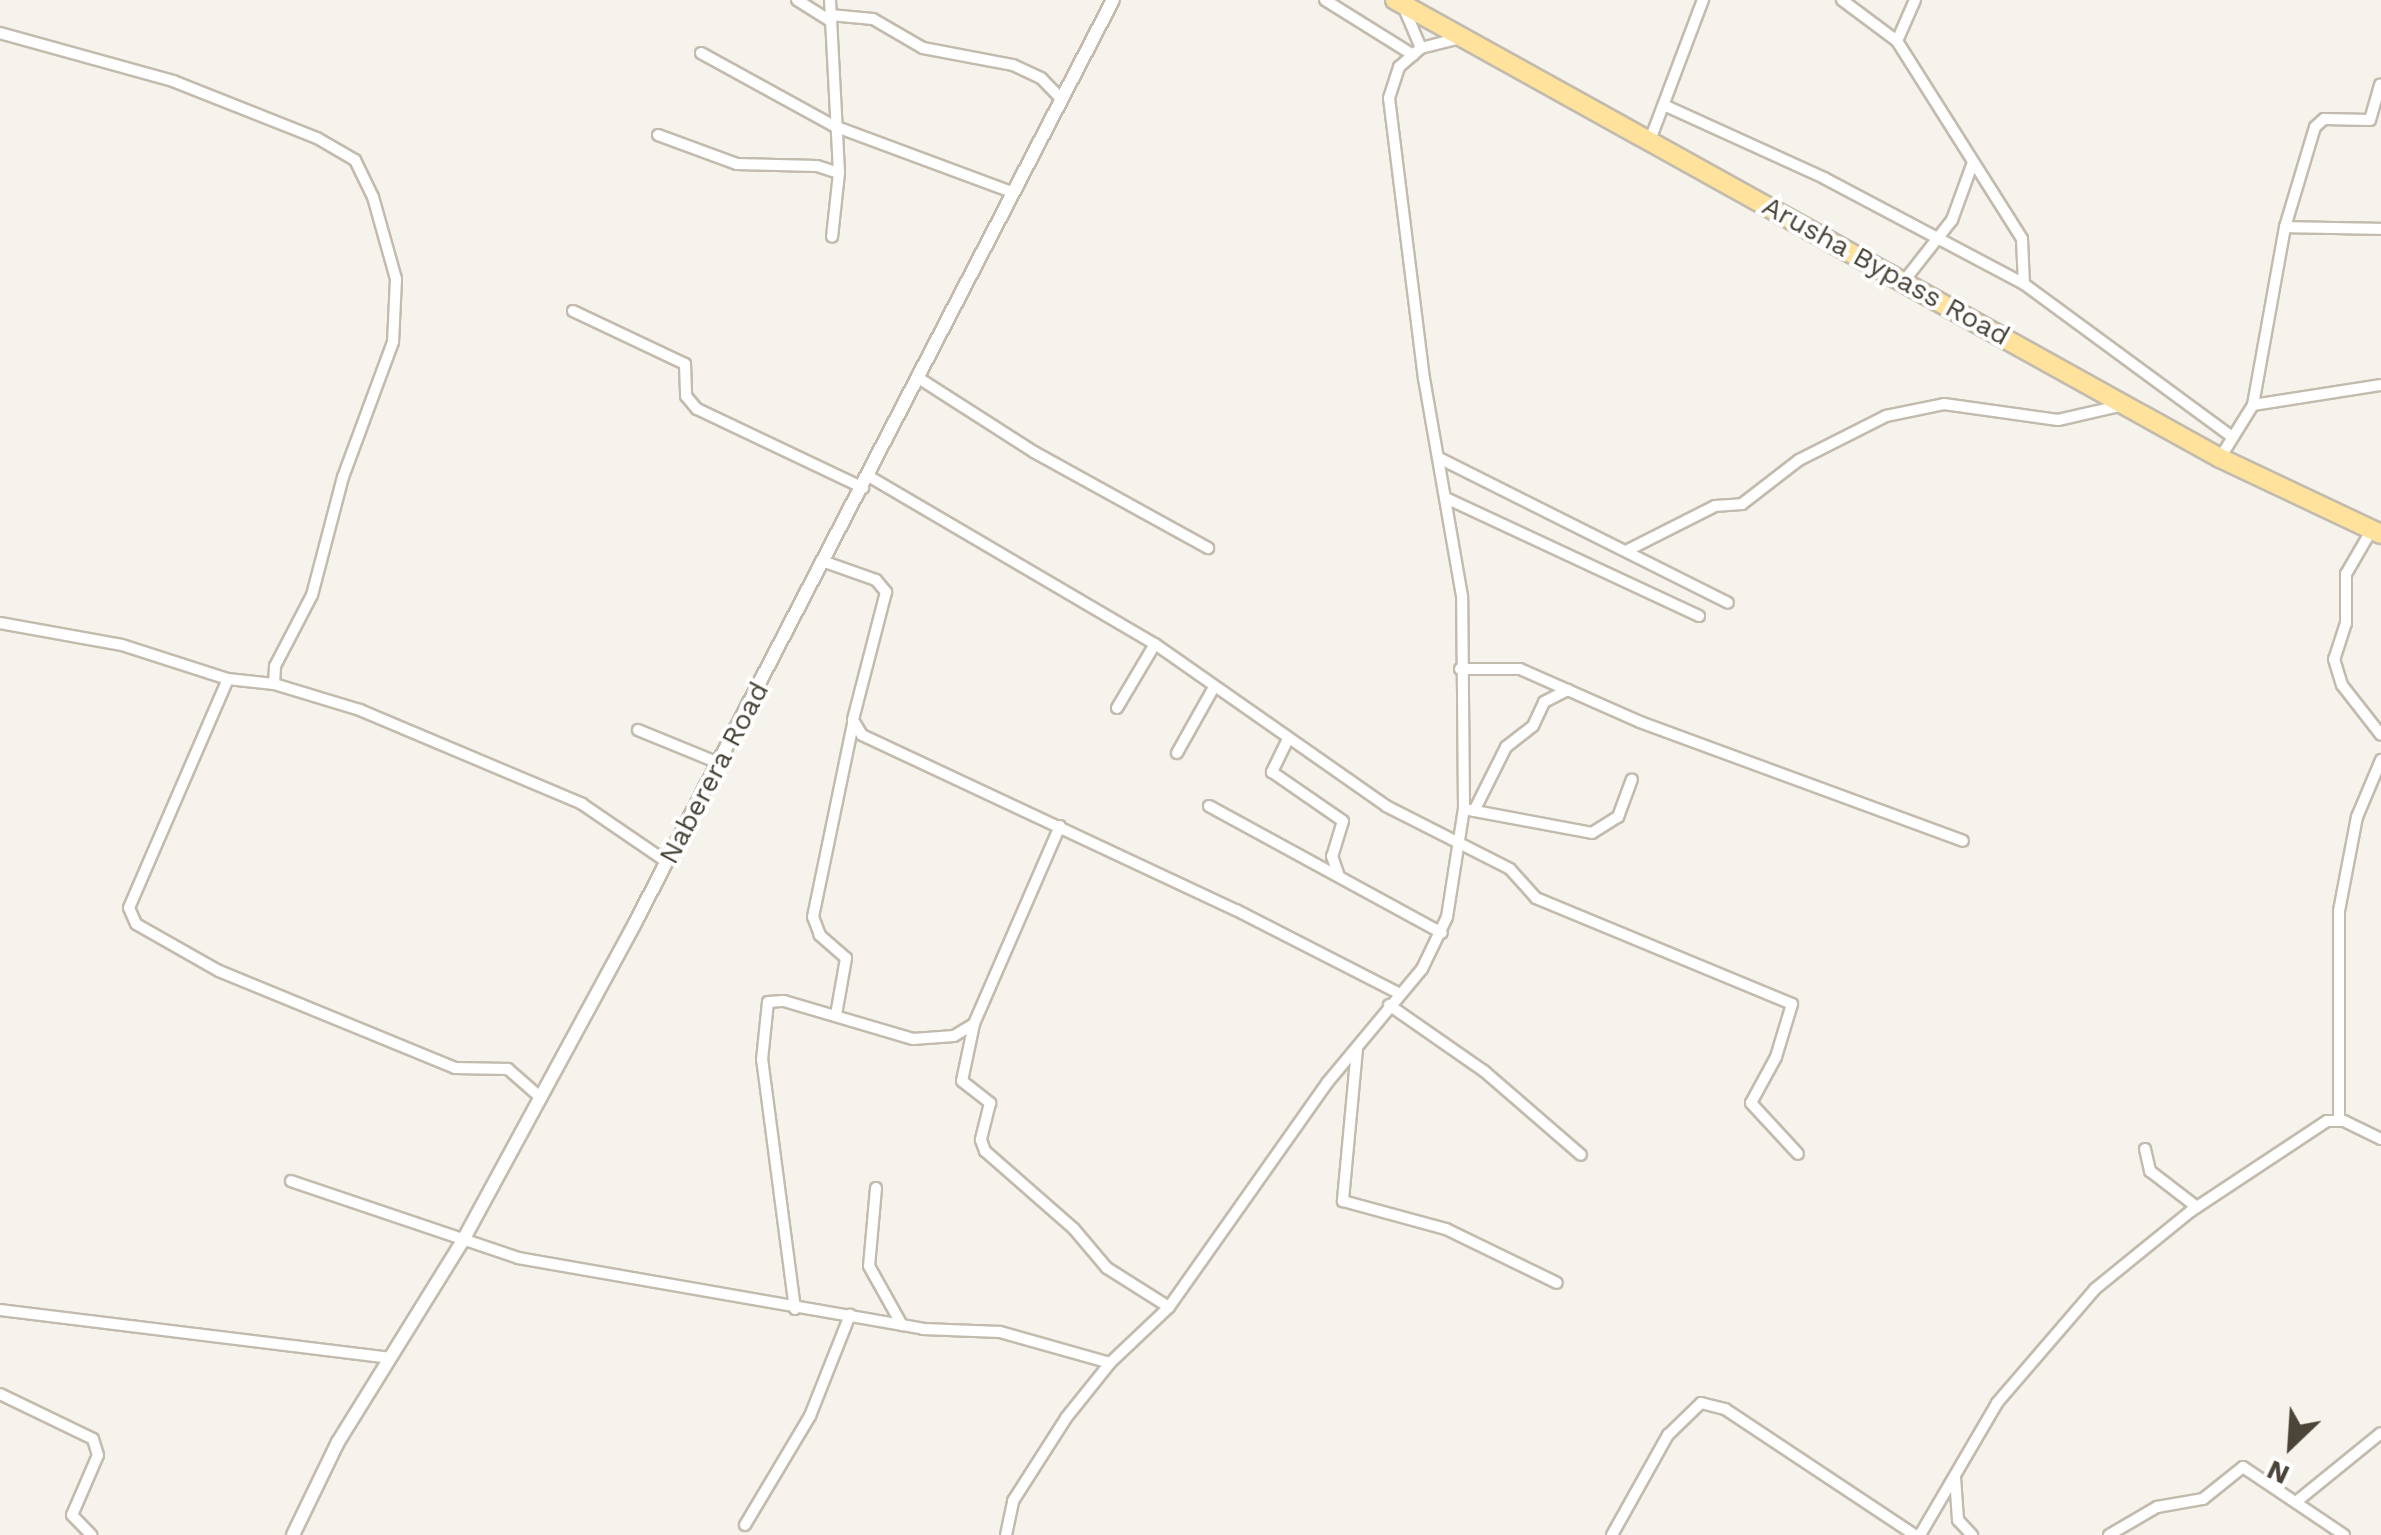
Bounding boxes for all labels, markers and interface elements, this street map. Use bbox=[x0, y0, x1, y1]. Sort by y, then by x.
street label: Arusha Bypass Road bbox=[1756, 189, 2016, 353]
street label: Naberera Road bbox=[652, 676, 776, 870]
north arrow bbox=[2241, 1395, 2341, 1495]
text: N bbox=[2262, 1453, 2294, 1492]

